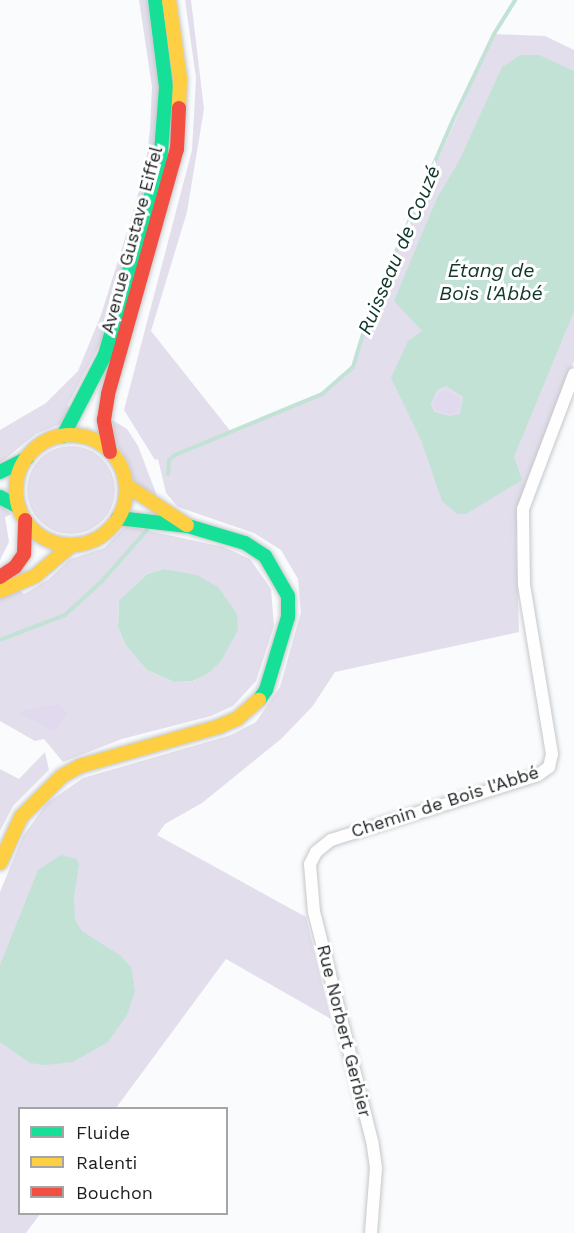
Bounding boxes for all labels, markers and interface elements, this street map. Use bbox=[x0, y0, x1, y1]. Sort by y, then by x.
street label: Avenue Gustave Eiffel bbox=[97, 144, 167, 336]
water label: Ruisseau de Couzé bbox=[353, 162, 445, 338]
water label: Étang de Bois l'Abbé bbox=[439, 259, 543, 306]
street label: Chemin de Bois l'Abbé bbox=[348, 761, 542, 843]
street label: Rue Norbert Gerbier bbox=[312, 942, 376, 1120]
legend bbox=[18, 1107, 228, 1215]
text: Fluide bbox=[76, 1122, 130, 1143]
text: Ralenti bbox=[76, 1152, 137, 1173]
text: Bouchon bbox=[76, 1182, 153, 1203]

